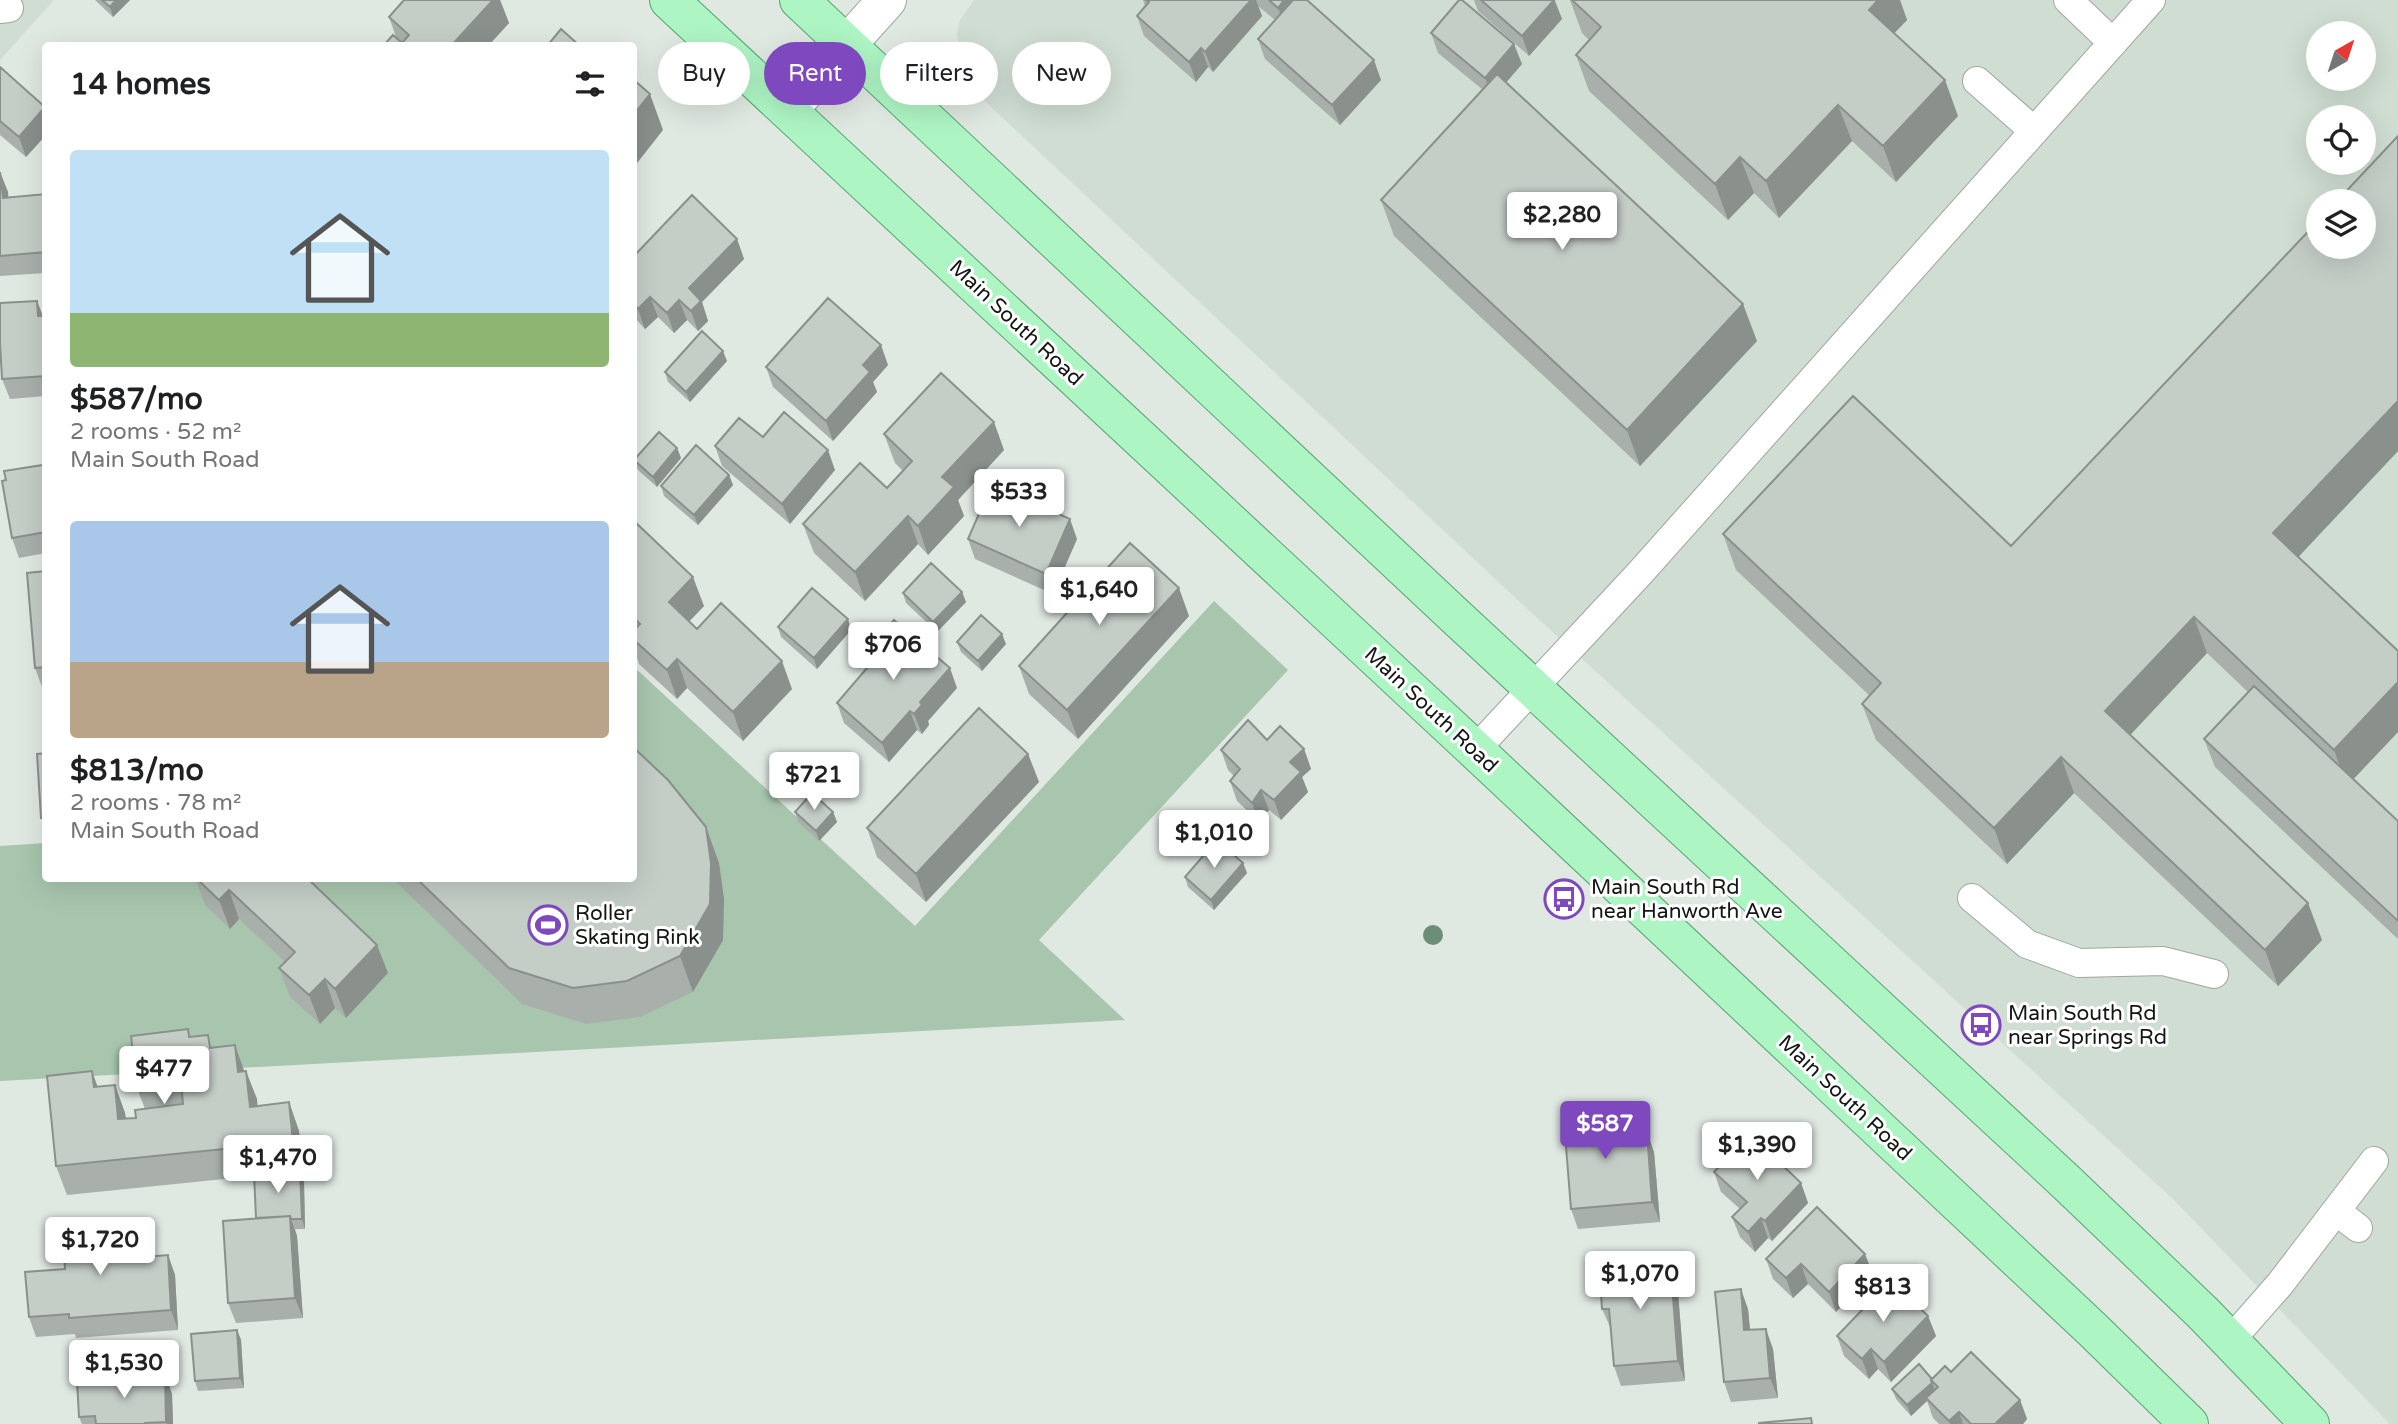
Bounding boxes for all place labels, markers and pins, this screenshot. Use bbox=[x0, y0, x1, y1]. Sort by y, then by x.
pin: $2,280 bbox=[1505, 192, 1619, 252]
pin: $533 bbox=[978, 470, 1060, 529]
pin: $1,640 bbox=[1042, 568, 1156, 627]
pin: $706 bbox=[852, 622, 934, 682]
pin: $721 bbox=[773, 752, 855, 812]
pin: $1,010 bbox=[1157, 810, 1271, 870]
place label: Main South Rd near Hanworth Ave bbox=[1591, 875, 1783, 924]
bus stop icon: Main South Rd near Hanworth Ave bbox=[1543, 878, 1585, 920]
place label: Roller Skating Rink bbox=[575, 901, 700, 950]
sports icon: Roller Skating Rink bbox=[527, 904, 569, 946]
place label: Main South Rd near Springs Rd bbox=[2008, 1001, 2167, 1050]
bus stop icon: Main South Rd near Springs Rd bbox=[1960, 1004, 2002, 1046]
pin: $477 bbox=[123, 1046, 205, 1106]
pin: $587 bbox=[1564, 1102, 1646, 1161]
pin: $1,390 bbox=[1700, 1122, 1814, 1182]
pin: $1,470 bbox=[221, 1136, 335, 1195]
pin: $1,720 bbox=[43, 1218, 157, 1277]
pin: $1,070 bbox=[1583, 1252, 1697, 1311]
pin: $813 bbox=[1842, 1264, 1924, 1324]
pin: $1,530 bbox=[67, 1340, 181, 1400]

